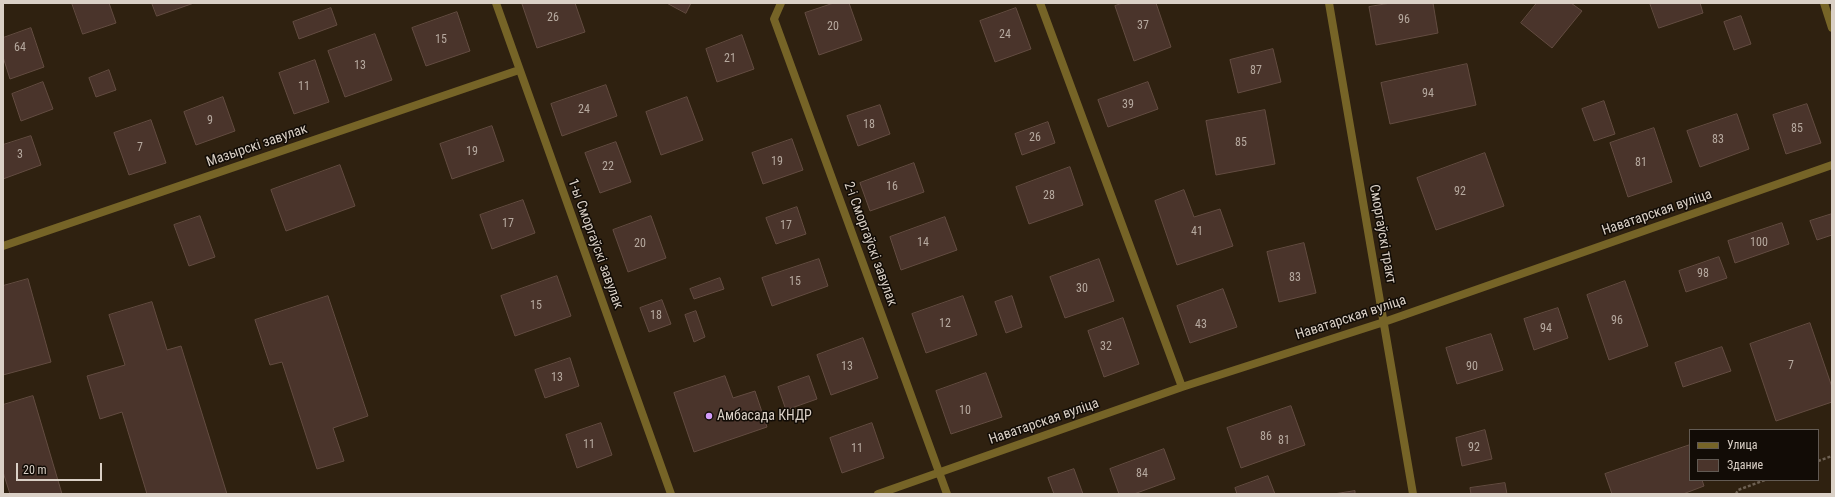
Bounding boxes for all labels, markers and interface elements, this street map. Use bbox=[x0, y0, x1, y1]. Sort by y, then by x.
house number: 26 bbox=[547, 11, 559, 25]
house number: 96 bbox=[1398, 13, 1410, 27]
house number: 37 bbox=[1137, 19, 1149, 33]
house number: 20 bbox=[827, 20, 839, 34]
house number: 24 bbox=[999, 28, 1011, 42]
house number: 15 bbox=[435, 33, 447, 47]
house number: 64 bbox=[14, 41, 26, 55]
house number: 21 bbox=[724, 52, 736, 66]
house number: 13 bbox=[354, 59, 366, 73]
house number: 87 bbox=[1250, 64, 1262, 78]
house number: 11 bbox=[298, 80, 310, 94]
house number: 94 bbox=[1422, 87, 1434, 101]
house number: 39 bbox=[1122, 98, 1134, 112]
house number: 24 bbox=[578, 103, 590, 117]
house number: 9 bbox=[207, 114, 213, 128]
house number: 18 bbox=[863, 118, 875, 132]
street label: Мазырскі завулак bbox=[204, 121, 310, 171]
house number: 85 bbox=[1791, 122, 1803, 136]
house number: 26 bbox=[1029, 131, 1041, 145]
house number: 83 bbox=[1712, 133, 1724, 147]
house number: 85 bbox=[1235, 136, 1247, 150]
house number: 7 bbox=[137, 141, 143, 155]
house number: 19 bbox=[466, 145, 478, 159]
house number: 3 bbox=[17, 148, 23, 162]
house number: 19 bbox=[771, 155, 783, 169]
house number: 81 bbox=[1635, 156, 1647, 170]
house number: 22 bbox=[602, 160, 614, 174]
street label: 1-ы Сморгаўскі завулак bbox=[564, 177, 626, 311]
street label: 2-і Сморгаўскі завулак bbox=[840, 180, 900, 308]
house number: 16 bbox=[886, 180, 898, 194]
street label: Сморгаўскі тракт bbox=[1365, 183, 1399, 285]
house number: 92 bbox=[1454, 185, 1466, 199]
street label: Наватарская вуліца bbox=[1600, 186, 1714, 240]
house number: 28 bbox=[1043, 189, 1055, 203]
house number: 17 bbox=[502, 217, 514, 231]
house number: 17 bbox=[780, 219, 792, 233]
house number: 41 bbox=[1191, 225, 1203, 239]
house number: 14 bbox=[917, 236, 929, 250]
house number: 100 bbox=[1750, 236, 1768, 250]
house number: 20 bbox=[634, 237, 646, 251]
house number: 98 bbox=[1697, 267, 1709, 281]
house number: 83 bbox=[1289, 271, 1301, 285]
house number: 15 bbox=[789, 275, 801, 289]
house number: 30 bbox=[1076, 282, 1088, 296]
street label: Наватарская вуліца bbox=[1294, 292, 1408, 344]
house number: 15 bbox=[530, 299, 542, 313]
house number: 18 bbox=[650, 309, 662, 323]
house number: 96 bbox=[1611, 314, 1623, 328]
house number: 12 bbox=[939, 317, 951, 331]
house number: 43 bbox=[1195, 318, 1207, 332]
house number: 94 bbox=[1540, 322, 1552, 336]
house number: 32 bbox=[1100, 340, 1112, 354]
house number: 7 bbox=[1788, 359, 1794, 373]
house number: 13 bbox=[841, 360, 853, 374]
house number: 90 bbox=[1466, 360, 1478, 374]
house number: 13 bbox=[551, 371, 563, 385]
street label: Наватарская вуліца bbox=[987, 395, 1101, 449]
house number: 10 bbox=[959, 404, 971, 418]
place label: Амбасада КНДР bbox=[717, 408, 812, 424]
marker: Амбасада КНДР bbox=[704, 411, 714, 421]
legend bbox=[1689, 429, 1819, 481]
house number: 86 bbox=[1260, 430, 1272, 444]
house number: 81 bbox=[1278, 434, 1290, 448]
house number: 11 bbox=[583, 438, 595, 452]
text: Улица bbox=[1727, 438, 1757, 452]
house number: 92 bbox=[1468, 441, 1480, 455]
house number: 11 bbox=[851, 442, 863, 456]
scale bar bbox=[18, 455, 104, 481]
text: Здание bbox=[1727, 458, 1763, 472]
text: 20 m bbox=[23, 463, 47, 477]
house number: 84 bbox=[1136, 467, 1148, 481]

